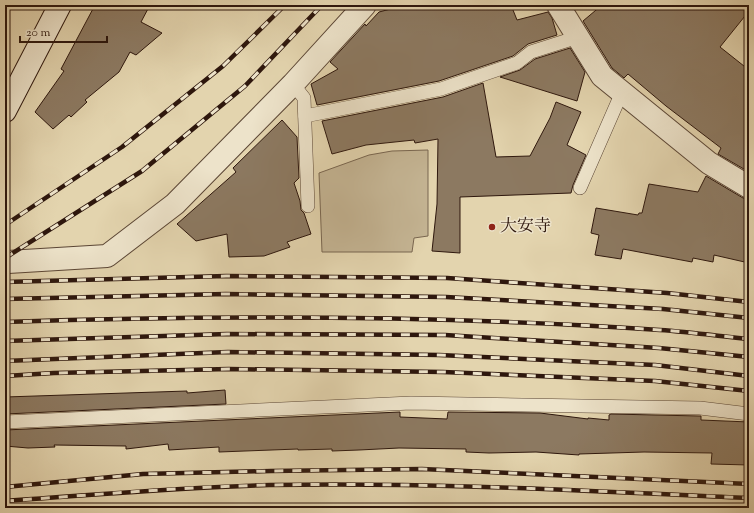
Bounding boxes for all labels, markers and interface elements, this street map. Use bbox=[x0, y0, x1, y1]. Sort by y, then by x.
scale bar bbox=[20, 18, 107, 44]
text: 20 m bbox=[26, 24, 51, 42]
place label: 大安寺 bbox=[500, 215, 551, 239]
marker: 大安寺 bbox=[487, 222, 497, 232]

